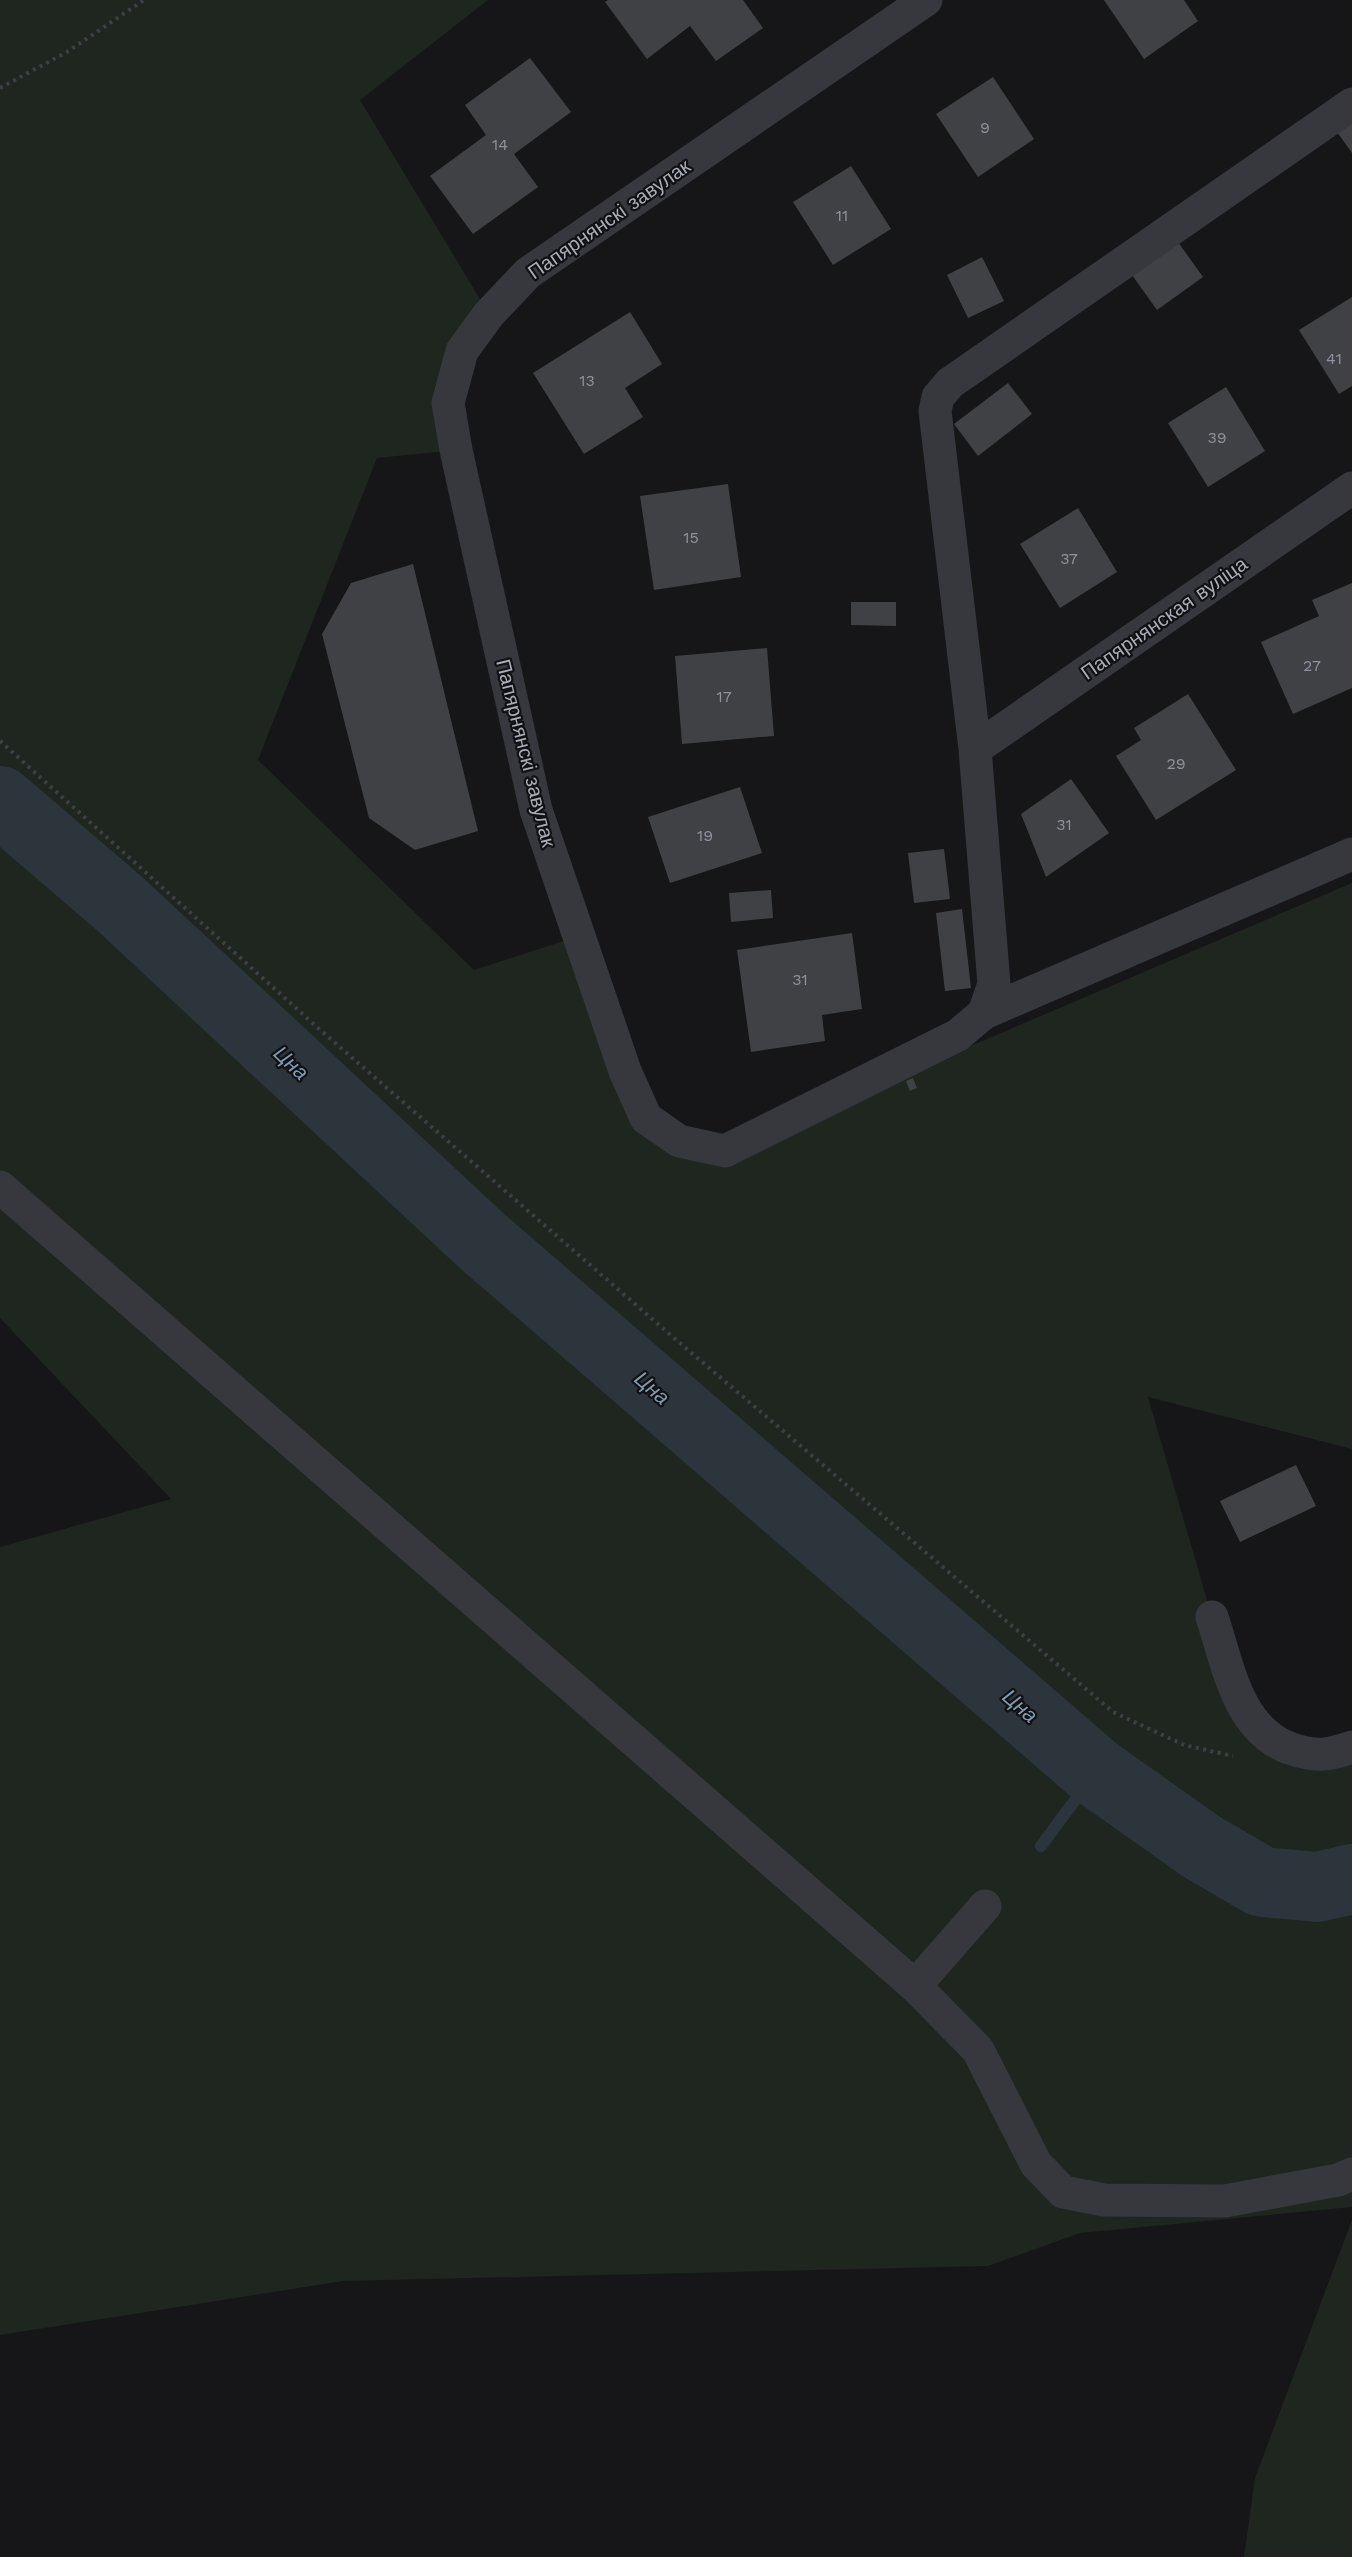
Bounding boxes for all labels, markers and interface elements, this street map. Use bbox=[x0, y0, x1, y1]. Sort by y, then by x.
house number: 9 bbox=[980, 118, 990, 137]
house number: 14 bbox=[492, 135, 508, 154]
street label: Папярнянскі завулак bbox=[523, 154, 695, 284]
house number: 11 bbox=[836, 206, 848, 225]
house number: 41 bbox=[1326, 349, 1342, 368]
house number: 13 bbox=[579, 371, 595, 390]
house number: 39 bbox=[1207, 428, 1227, 447]
house number: 15 bbox=[683, 528, 699, 547]
house number: 37 bbox=[1060, 549, 1078, 568]
street label: Папярнянская вуліца bbox=[1076, 551, 1253, 685]
house number: 27 bbox=[1303, 656, 1321, 675]
street label: Папярнянскі завулак bbox=[491, 657, 561, 850]
house number: 17 bbox=[716, 687, 732, 706]
house number: 29 bbox=[1166, 754, 1186, 773]
house number: 31 bbox=[1056, 815, 1072, 834]
house number: 19 bbox=[697, 826, 713, 845]
house number: 31 bbox=[792, 970, 808, 989]
water label: Цна bbox=[269, 1040, 314, 1085]
water label: Цна bbox=[630, 1366, 675, 1410]
water label: Цна bbox=[998, 1684, 1043, 1728]

